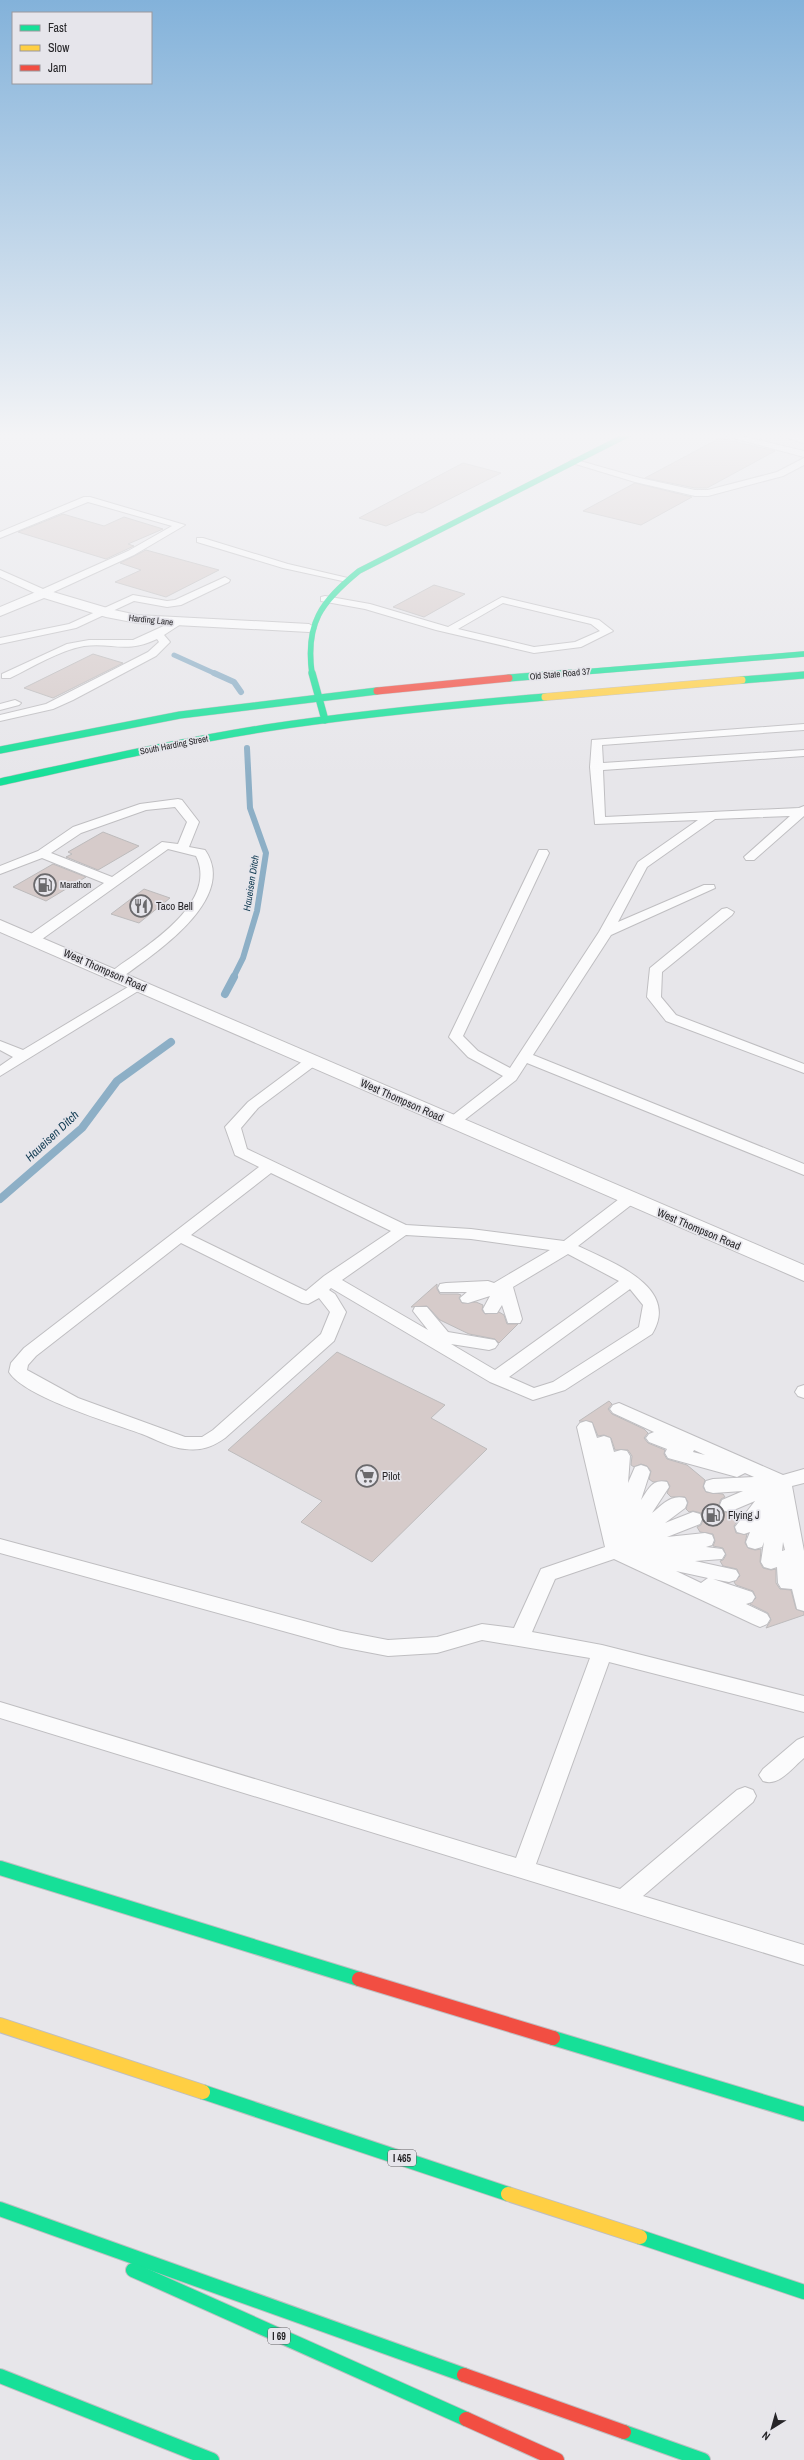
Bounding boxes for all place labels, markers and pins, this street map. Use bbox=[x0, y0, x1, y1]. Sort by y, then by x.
fuel station icon: Marathon bbox=[32, 872, 58, 898]
place label: Marathon bbox=[60, 879, 91, 891]
restaurant icon: Taco Bell bbox=[128, 893, 154, 919]
place label: Taco Bell bbox=[156, 899, 193, 913]
supermarket icon: Pilot bbox=[354, 1463, 380, 1489]
place label: Pilot bbox=[382, 1469, 401, 1483]
fuel station icon: Flying J bbox=[700, 1502, 726, 1528]
place label: Flying J bbox=[728, 1508, 760, 1522]

